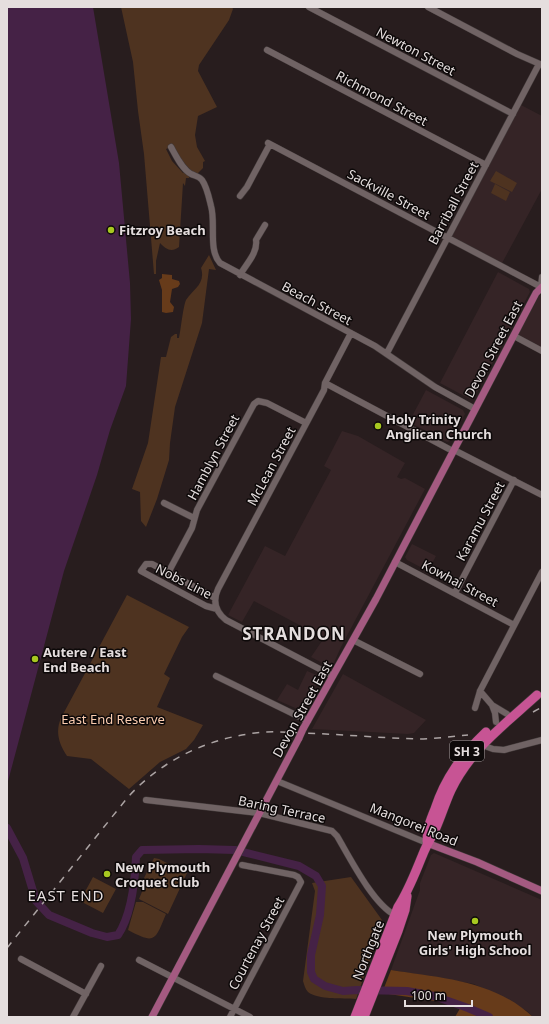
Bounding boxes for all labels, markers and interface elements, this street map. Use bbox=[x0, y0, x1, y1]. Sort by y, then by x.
street label: Newton Street bbox=[373, 23, 459, 80]
street label: Richmond Street bbox=[333, 66, 431, 130]
street label: Barriball Street bbox=[424, 158, 483, 248]
street label: Sackville Street bbox=[344, 165, 434, 224]
place label: Fitzroy Beach bbox=[119, 221, 206, 239]
marker: Fitzroy Beach bbox=[106, 225, 116, 235]
street label: Beach Street bbox=[279, 277, 355, 329]
street label: Devon Street East bbox=[460, 297, 526, 401]
place label: Holy Trinity Anglican Church bbox=[386, 410, 492, 443]
street label: Hamblyn Street bbox=[183, 411, 243, 503]
marker: Holy Trinity Anglican Church bbox=[373, 421, 383, 431]
street label: McLean Street bbox=[243, 423, 300, 509]
street label: Karamu Street bbox=[451, 478, 509, 564]
street label: Kowhai Street bbox=[419, 555, 502, 611]
street label: Nobs Line bbox=[153, 559, 215, 603]
district label: STRANDON bbox=[242, 622, 346, 645]
place label: Autere / East End Beach bbox=[43, 643, 127, 676]
marker: Autere / East End Beach bbox=[30, 654, 40, 664]
street label: Devon Street East bbox=[268, 657, 336, 760]
park label: East End Reserve bbox=[61, 710, 165, 728]
road number: SH 3 bbox=[450, 741, 484, 761]
street label: Baring Terrace bbox=[237, 791, 327, 827]
street label: Mangorei Road bbox=[367, 798, 461, 850]
place label: New Plymouth Croquet Club bbox=[115, 858, 210, 891]
marker: New Plymouth Croquet Club bbox=[102, 869, 112, 879]
district label: EAST END bbox=[27, 885, 105, 905]
street label: Courtenay Street bbox=[224, 893, 288, 993]
marker: New Plymouth Girls' High School bbox=[470, 916, 480, 926]
street label: Northgate bbox=[348, 917, 388, 983]
place label: New Plymouth Girls' High School bbox=[419, 926, 531, 959]
scale bar bbox=[405, 982, 472, 1008]
text: 100 m bbox=[411, 987, 446, 1004]

